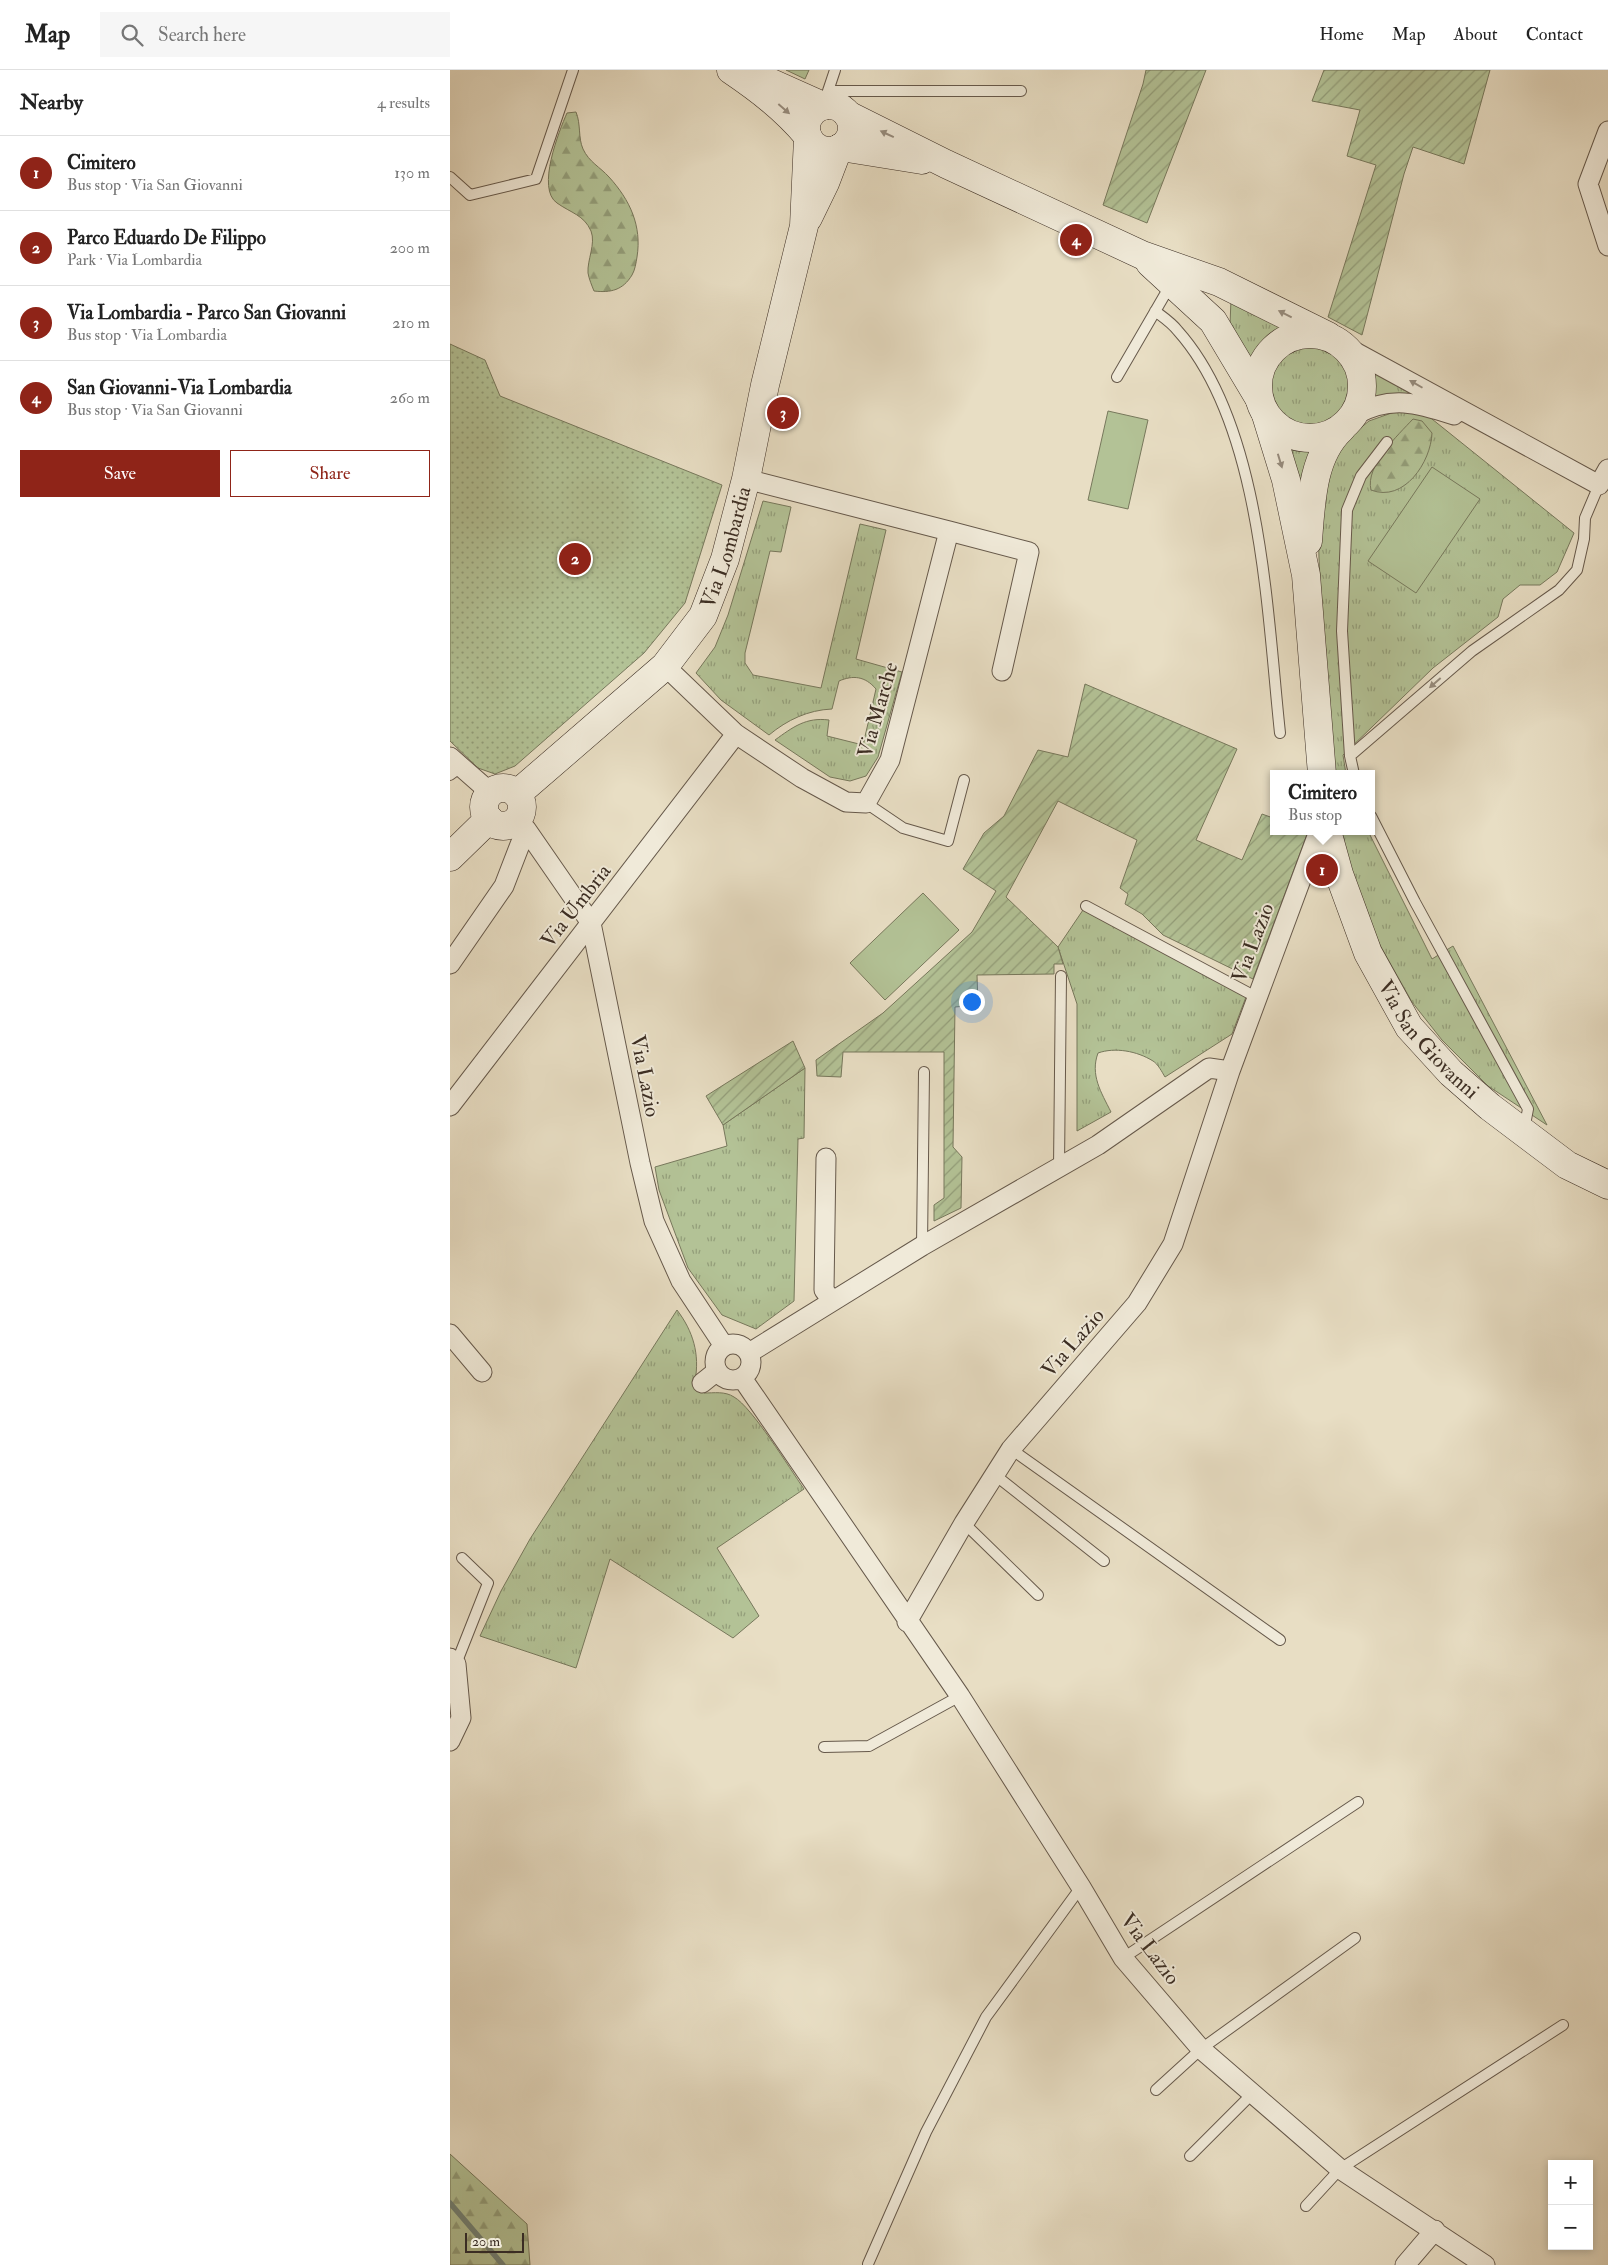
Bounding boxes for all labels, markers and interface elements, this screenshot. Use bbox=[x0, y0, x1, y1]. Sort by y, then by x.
search box bbox=[100, 12, 450, 57]
text: Map bbox=[25, 19, 70, 50]
icon: search bbox=[118, 21, 146, 49]
text: Search here bbox=[158, 23, 246, 47]
text: Home bbox=[1319, 23, 1364, 46]
text: Map bbox=[1392, 23, 1426, 46]
text: About bbox=[1454, 23, 1498, 46]
text: Contact bbox=[1526, 23, 1583, 46]
text: Nearby bbox=[20, 89, 83, 116]
text: 4 results bbox=[377, 93, 430, 113]
one-way arrow bbox=[777, 104, 790, 115]
one-way arrow bbox=[880, 129, 894, 137]
text: Cimitero bbox=[67, 151, 136, 175]
text: 1 bbox=[33, 163, 39, 183]
text: 130 m bbox=[394, 163, 430, 183]
text: Bus stop · Via San Giovanni bbox=[67, 175, 243, 195]
pin: 4 bbox=[1060, 221, 1092, 259]
text: Parco Eduardo De Filippo bbox=[67, 226, 266, 250]
text: 2 bbox=[32, 238, 40, 258]
text: 200 m bbox=[390, 238, 430, 258]
text: Park · Via Lombardia bbox=[67, 250, 202, 270]
text: Via Lombardia - Parco San Giovanni bbox=[67, 301, 346, 325]
one-way arrow bbox=[1278, 310, 1292, 318]
text: 3 bbox=[33, 313, 39, 333]
text: 210 m bbox=[392, 313, 430, 333]
text: Bus stop · Via Lombardia bbox=[67, 325, 227, 345]
text: San Giovanni-Via Lombardia bbox=[67, 376, 292, 400]
one-way arrow bbox=[1409, 380, 1423, 389]
text: 4 bbox=[32, 388, 40, 408]
text: 260 m bbox=[390, 388, 430, 408]
pin: 3 bbox=[767, 394, 799, 432]
text: Bus stop · Via San Giovanni bbox=[67, 400, 243, 420]
button: Save bbox=[20, 450, 220, 497]
button: Share bbox=[230, 450, 430, 497]
one-way arrow bbox=[1277, 454, 1285, 469]
street label: Via Lombardia bbox=[694, 483, 757, 612]
pin: 2 bbox=[559, 540, 591, 578]
street label: Via Marche bbox=[851, 659, 905, 761]
one-way arrow bbox=[1428, 677, 1441, 688]
popup bbox=[1270, 770, 1375, 835]
text: Cimitero bbox=[1288, 781, 1357, 805]
text: Bus stop bbox=[1288, 805, 1342, 825]
pin: 1 bbox=[1306, 851, 1338, 889]
street label: Via Umbria bbox=[535, 858, 617, 953]
street label: Via Lazio bbox=[1226, 899, 1280, 987]
street label: Via San Giovanni bbox=[1372, 975, 1485, 1105]
your location bbox=[959, 989, 985, 1015]
street label: Via Lazio bbox=[624, 1033, 666, 1119]
street label: Via Lazio bbox=[1036, 1303, 1110, 1383]
street label: Via Lazio bbox=[1114, 1908, 1186, 1990]
map controls bbox=[1548, 2160, 1593, 2250]
button: + bbox=[1548, 2160, 1593, 2205]
button: − bbox=[1548, 2205, 1593, 2250]
scale bar bbox=[465, 2230, 524, 2253]
text: 20 m bbox=[472, 2233, 500, 2250]

